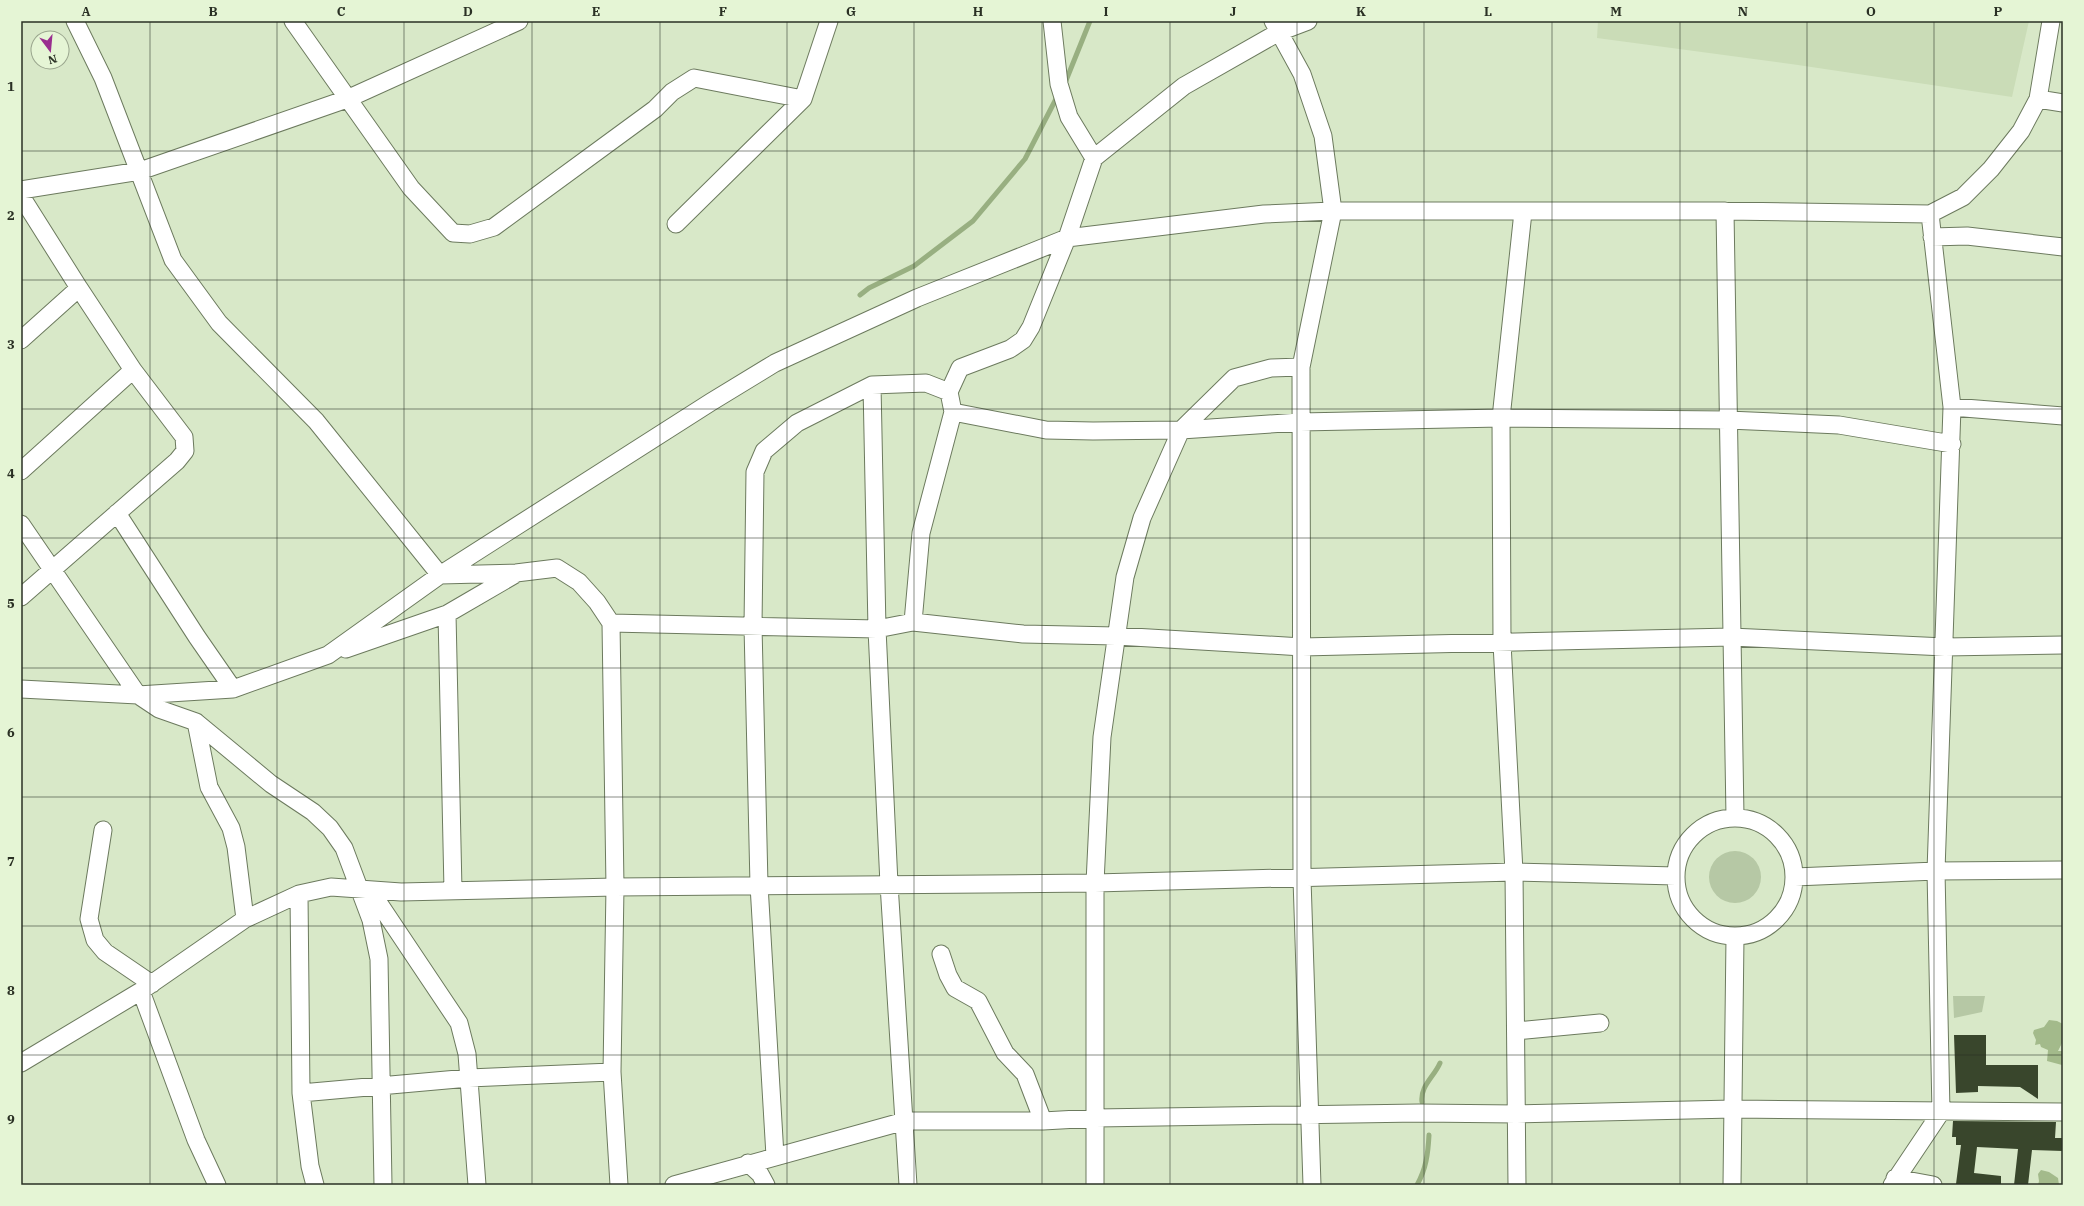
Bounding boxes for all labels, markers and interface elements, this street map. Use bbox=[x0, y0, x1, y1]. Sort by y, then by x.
text: A bbox=[81, 3, 91, 20]
text: B bbox=[208, 3, 218, 20]
text: C bbox=[337, 3, 346, 20]
text: D bbox=[463, 3, 473, 20]
text: E bbox=[592, 3, 600, 20]
text: F bbox=[719, 3, 727, 20]
text: G bbox=[846, 3, 856, 20]
text: H bbox=[973, 3, 984, 20]
text: I bbox=[1104, 3, 1109, 20]
text: J bbox=[1230, 3, 1237, 20]
text: K bbox=[1356, 3, 1366, 20]
text: L bbox=[1484, 3, 1492, 20]
text: M bbox=[1610, 3, 1622, 20]
text: N bbox=[1738, 3, 1748, 20]
text: O bbox=[1866, 3, 1876, 20]
text: P bbox=[1994, 3, 2003, 20]
north arrow bbox=[30, 30, 70, 70]
text: N bbox=[46, 52, 59, 68]
text: 1 bbox=[7, 78, 15, 95]
text: 2 bbox=[7, 207, 15, 224]
text: 3 bbox=[7, 336, 15, 353]
text: 4 bbox=[7, 465, 15, 482]
text: 5 bbox=[7, 595, 15, 612]
text: 6 bbox=[7, 724, 15, 741]
text: 7 bbox=[7, 853, 15, 870]
text: 8 bbox=[7, 982, 15, 999]
text: 9 bbox=[7, 1111, 15, 1128]

